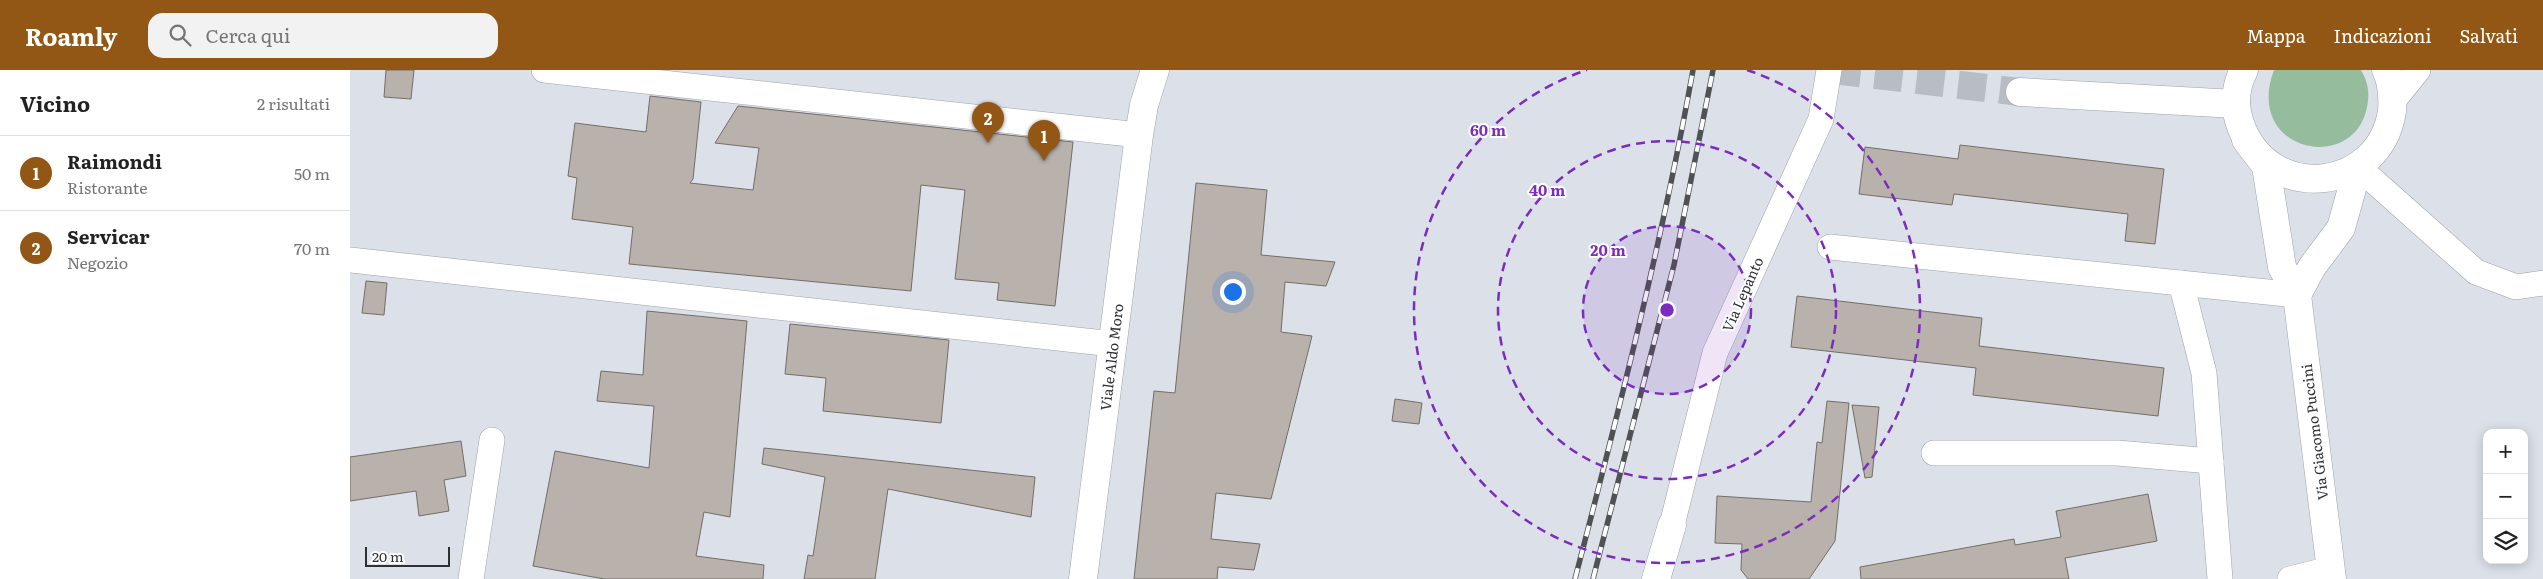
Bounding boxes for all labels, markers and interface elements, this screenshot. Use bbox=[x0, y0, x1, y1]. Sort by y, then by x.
search box bbox=[148, 13, 498, 58]
text: Roamly bbox=[25, 18, 118, 53]
icon: search bbox=[166, 21, 194, 49]
text: Cerca qui bbox=[206, 21, 290, 49]
text: Mappa bbox=[2247, 22, 2306, 49]
text: Indicazioni bbox=[2334, 22, 2431, 49]
text: Salvati bbox=[2459, 22, 2518, 49]
text: Vicino bbox=[20, 87, 90, 118]
text: 2 risultati bbox=[257, 91, 330, 115]
pin: 2 bbox=[972, 102, 1004, 143]
text: 60 m bbox=[1470, 118, 1506, 141]
pin: 1 bbox=[1028, 120, 1060, 161]
text: Raimondi bbox=[67, 147, 162, 175]
text: 1 bbox=[33, 161, 39, 185]
text: 50 m bbox=[294, 161, 330, 185]
text: Ristorante bbox=[67, 175, 147, 199]
text: 40 m bbox=[1529, 178, 1565, 201]
text: Servicar bbox=[67, 222, 150, 250]
text: 2 bbox=[32, 236, 40, 260]
text: 70 m bbox=[294, 236, 330, 260]
text: 20 m bbox=[1590, 238, 1626, 261]
text: Negozio bbox=[67, 250, 128, 274]
street label: Via Lepanto bbox=[1717, 253, 1767, 335]
your location bbox=[1220, 279, 1246, 305]
centre of rings bbox=[1658, 301, 1676, 319]
street label: Viale Aldo Moro bbox=[1095, 302, 1127, 412]
street label: Via Giacomo Puccini bbox=[2296, 362, 2332, 501]
map controls bbox=[2483, 429, 2528, 564]
button: + bbox=[2483, 429, 2528, 474]
button: − bbox=[2483, 474, 2528, 519]
button: layers bbox=[2483, 519, 2528, 564]
scale bar bbox=[365, 544, 450, 567]
text: 20 m bbox=[372, 546, 404, 566]

